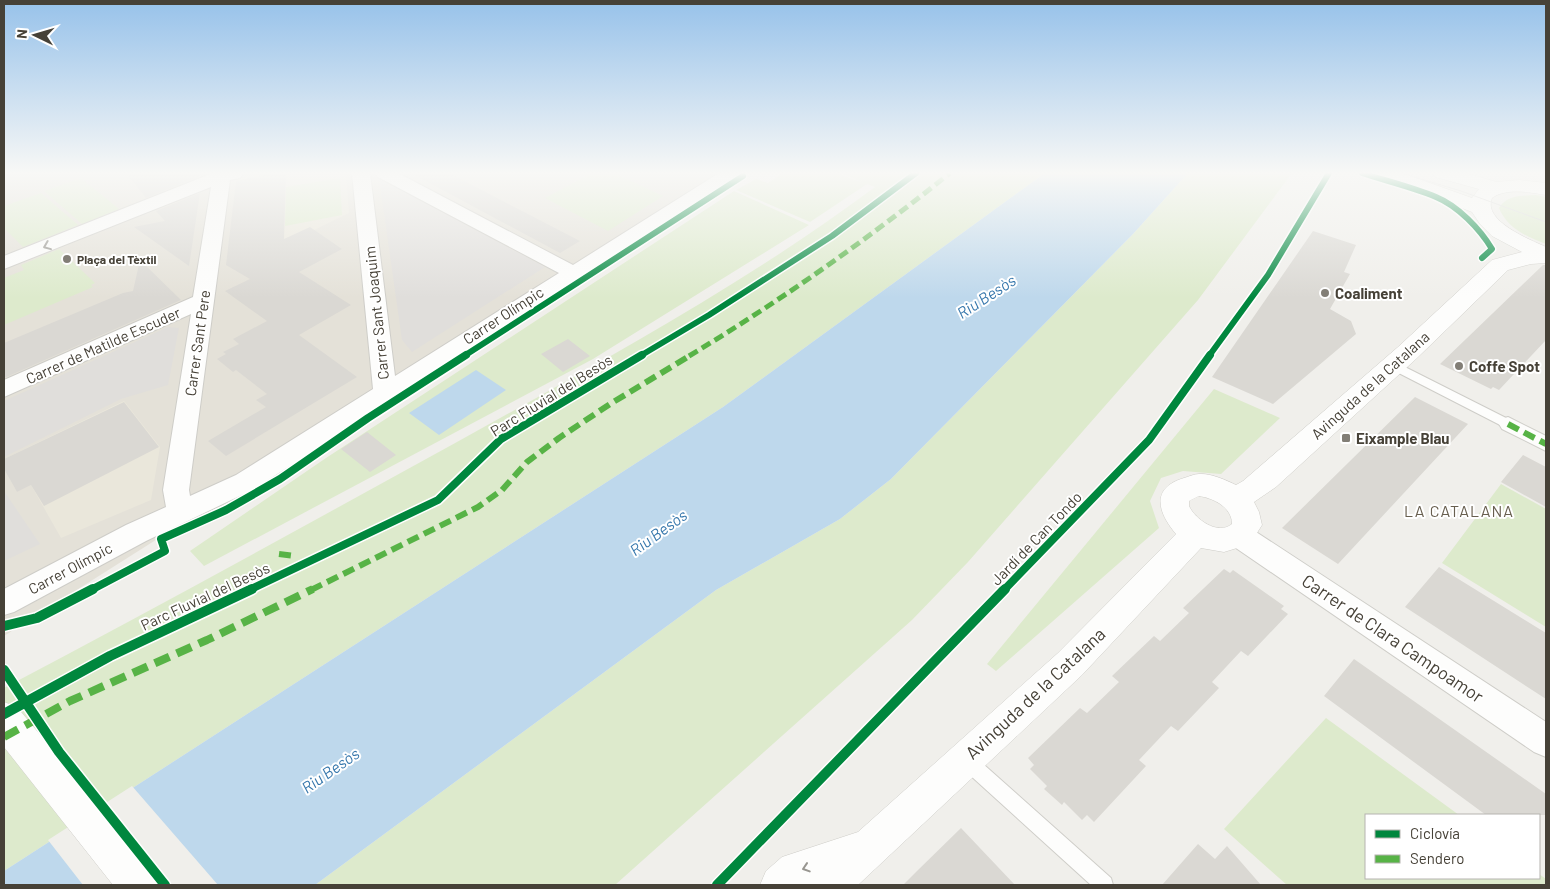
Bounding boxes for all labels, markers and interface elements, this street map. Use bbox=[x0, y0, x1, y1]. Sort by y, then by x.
north arrow bbox=[10, 10, 60, 60]
text: N bbox=[13, 28, 30, 39]
one-way arrow bbox=[43, 240, 52, 250]
street label: Carrer Sant Joaquim bbox=[360, 245, 392, 381]
place label: Plaça del Tèxtil bbox=[77, 252, 157, 266]
marker: Plaça del Tèxtil bbox=[61, 253, 73, 265]
water label: Riu Besòs bbox=[953, 270, 1019, 322]
street label: Carrer Olímpic bbox=[459, 282, 547, 348]
place label: Coaliment bbox=[1335, 284, 1403, 302]
marker: Coaliment bbox=[1319, 287, 1331, 299]
street label: Carrer Sant Pere bbox=[181, 289, 213, 397]
street label: Carrer de Matilde Escuder bbox=[23, 303, 184, 387]
street label: Avinguda de la Catalana bbox=[1307, 327, 1433, 443]
street label: Parc Fluvial del Besòs bbox=[487, 350, 615, 440]
place label: Coffe Spot bbox=[1469, 357, 1540, 375]
marker: Coffe Spot bbox=[1453, 360, 1465, 372]
place label: Eixample Blau bbox=[1356, 429, 1450, 447]
marker: Eixample Blau bbox=[1340, 432, 1352, 444]
street label: Jardí de Can Tondo bbox=[987, 487, 1085, 589]
district label: LA CATALANA bbox=[1404, 501, 1514, 520]
water label: Riu Besòs bbox=[626, 505, 691, 559]
street label: Carrer Olímpic bbox=[25, 538, 115, 598]
street label: Parc Fluvial del Besòs bbox=[138, 558, 272, 634]
street label: Carrer de Clara Campoamor bbox=[1298, 569, 1488, 707]
street label: Avinguda de la Catalana bbox=[961, 623, 1109, 763]
water label: Riu Besòs bbox=[298, 743, 363, 797]
legend bbox=[1365, 814, 1540, 879]
text: Ciclovía bbox=[1410, 824, 1460, 842]
text: Sendero bbox=[1410, 849, 1464, 867]
one-way arrow bbox=[802, 862, 810, 872]

